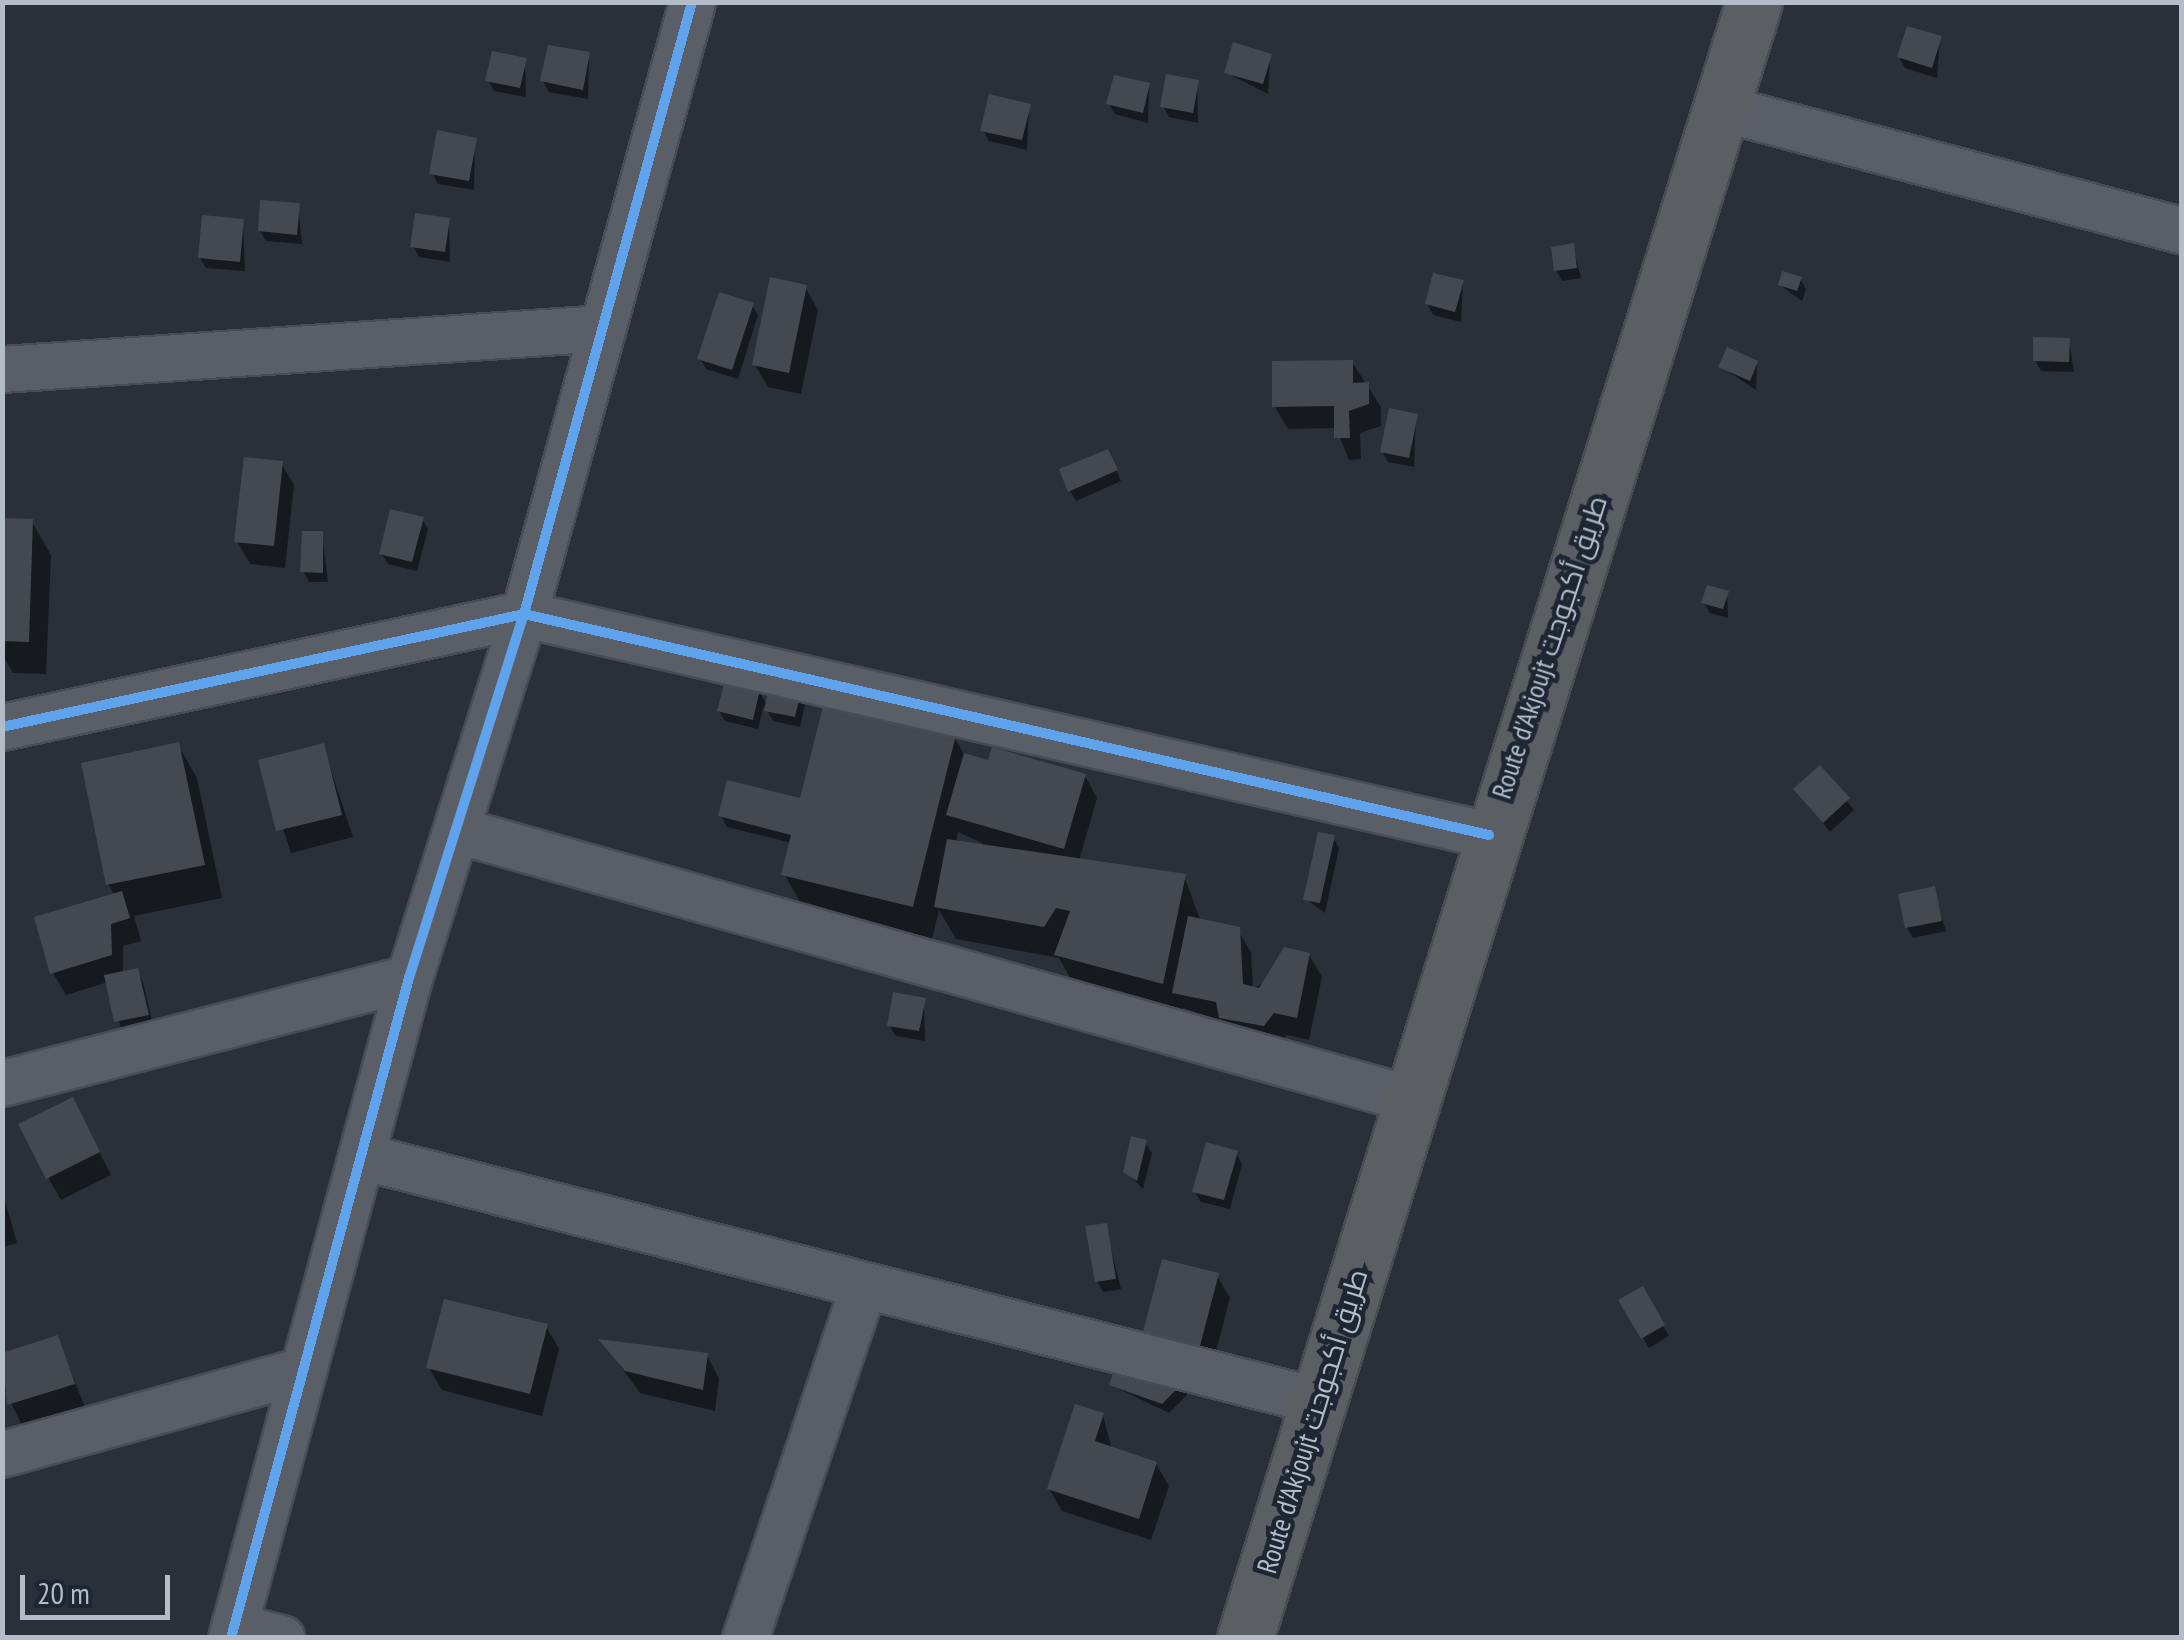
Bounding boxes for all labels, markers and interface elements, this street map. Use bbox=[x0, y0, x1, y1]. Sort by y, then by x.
street label: Route d'Akjoujt طريق أكجوجت bbox=[1484, 491, 1614, 803]
street label: Route d'Akjoujt طريق أكجوجت bbox=[1250, 1265, 1374, 1577]
scale bar bbox=[25, 1555, 175, 1617]
text: 20 m bbox=[37, 1573, 90, 1612]

